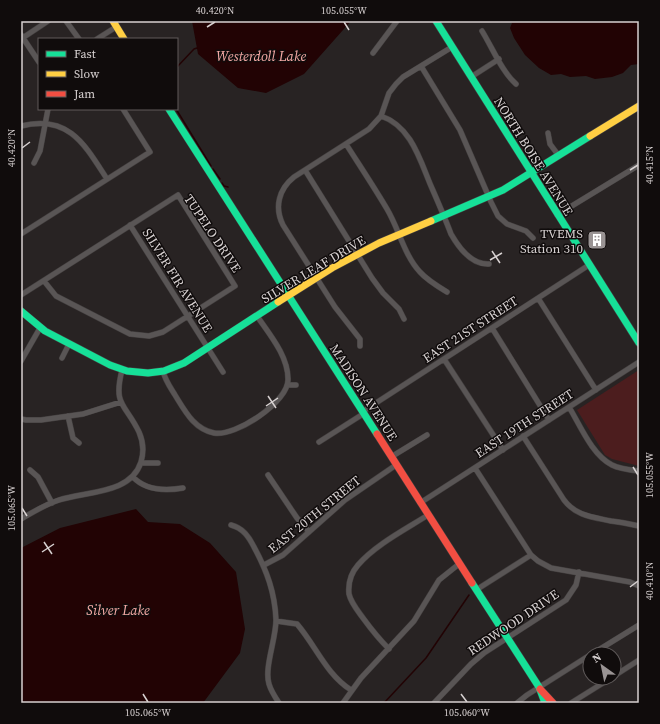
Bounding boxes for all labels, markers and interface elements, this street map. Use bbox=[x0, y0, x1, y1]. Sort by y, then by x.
text: 40.420°N bbox=[196, 4, 234, 17]
text: 105.055°W bbox=[321, 4, 367, 17]
legend bbox=[38, 38, 178, 110]
text: Fast bbox=[74, 46, 96, 62]
water label: Westerdoll Lake bbox=[216, 46, 306, 66]
text: Slow bbox=[74, 66, 100, 82]
text: Jam bbox=[73, 86, 95, 102]
street label: NORTH BOISE AVENUE bbox=[490, 94, 577, 219]
text: 40.420°N bbox=[5, 129, 18, 167]
text: 40.415°N bbox=[643, 146, 656, 184]
street label: TUPELO DRIVE bbox=[180, 191, 245, 276]
street label: SILVER FIR AVENUE bbox=[139, 225, 217, 336]
place label: TVEMS Station 310 bbox=[520, 225, 583, 257]
building icon: TVEMS Station 310 bbox=[586, 229, 608, 251]
street label: SILVER LEAF DRIVE bbox=[258, 231, 369, 307]
street label: EAST 21ST STREET bbox=[419, 292, 521, 367]
street label: MADISON AVENUE bbox=[326, 341, 401, 444]
street label: EAST 19TH STREET bbox=[472, 385, 577, 462]
text: 105.055°W bbox=[643, 452, 656, 498]
street label: EAST 20TH STREET bbox=[265, 472, 364, 557]
text: 105.065°W bbox=[5, 485, 18, 531]
text: 40.410°N bbox=[643, 562, 656, 600]
street label: REDWOOD DRIVE bbox=[465, 586, 562, 659]
water label: Silver Lake bbox=[86, 600, 150, 620]
north arrow bbox=[582, 646, 622, 686]
text: N bbox=[589, 650, 604, 667]
text: 105.065°W bbox=[125, 706, 171, 719]
text: 105.060°W bbox=[444, 706, 490, 719]

